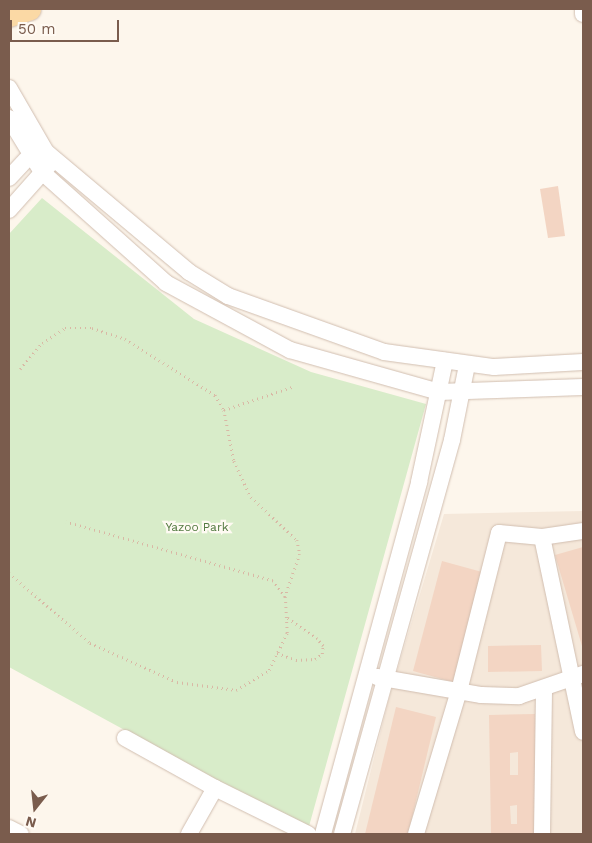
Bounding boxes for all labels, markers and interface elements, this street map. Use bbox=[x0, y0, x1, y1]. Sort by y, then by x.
scale bar bbox=[12, 10, 121, 42]
text: 50 m bbox=[18, 20, 55, 38]
park label: Yazoo Park bbox=[165, 521, 229, 535]
north arrow bbox=[10, 783, 60, 833]
text: N bbox=[24, 813, 38, 832]

